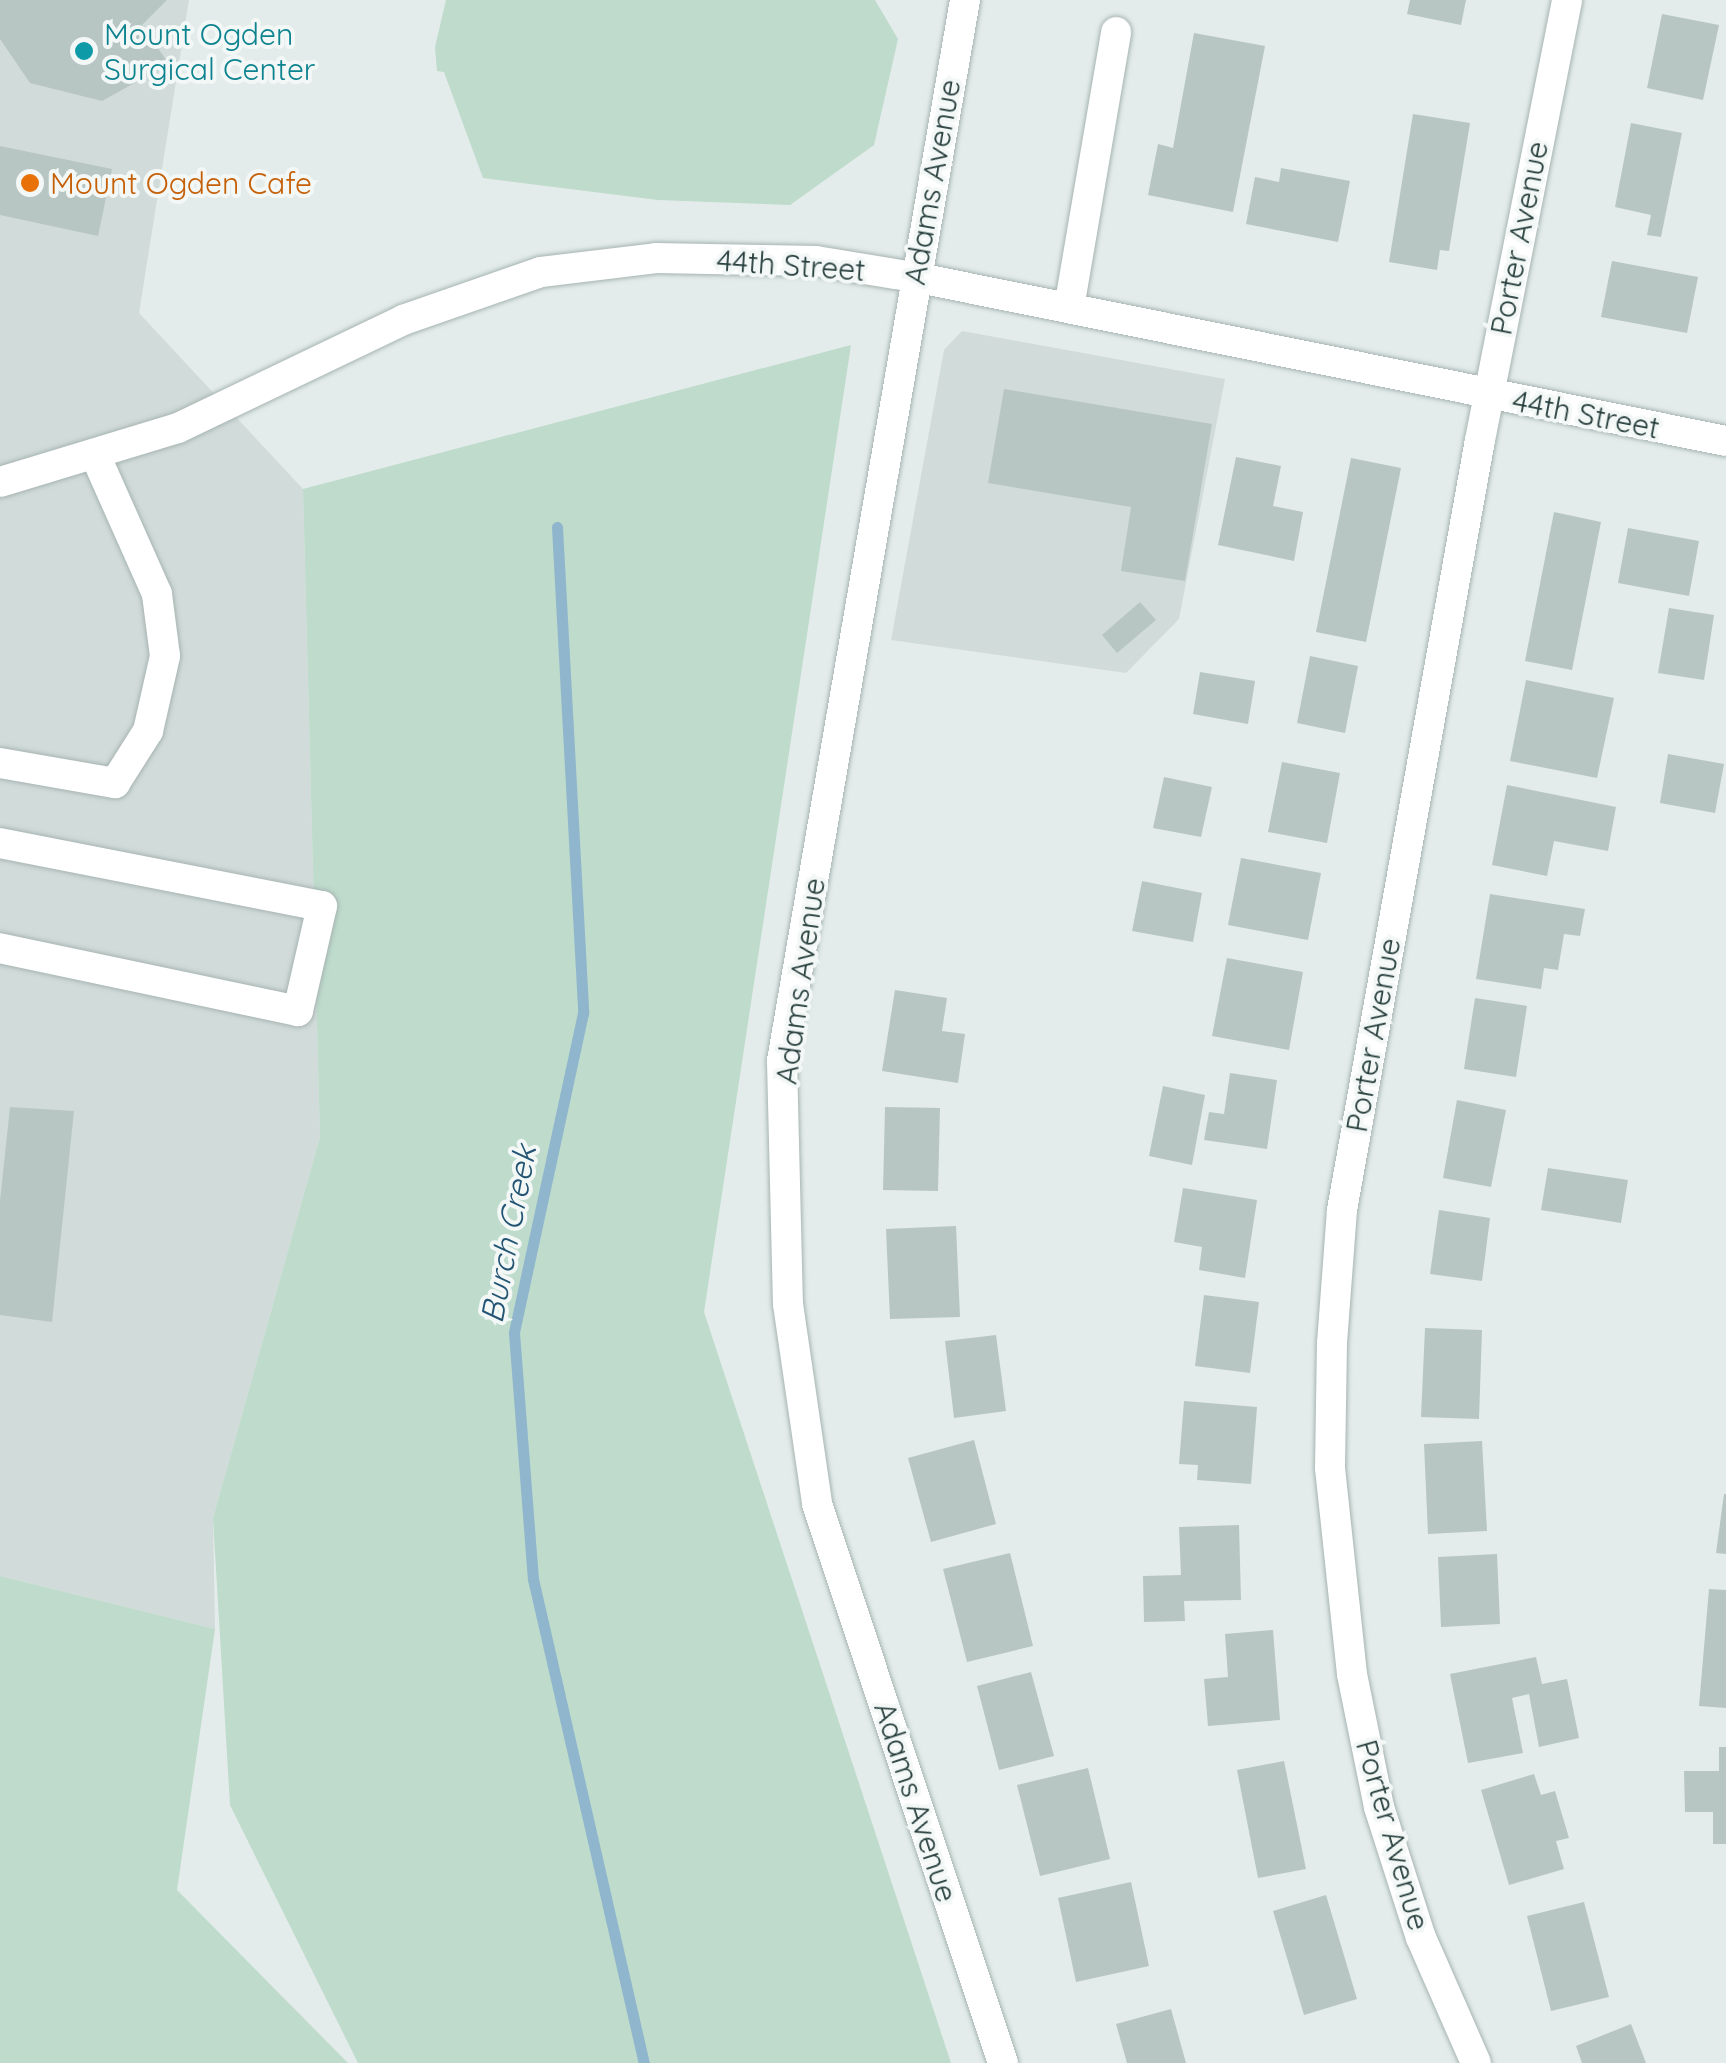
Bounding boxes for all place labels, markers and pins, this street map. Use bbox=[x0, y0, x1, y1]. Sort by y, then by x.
place label: Mount Ogden Surgical Center bbox=[104, 16, 315, 86]
marker: Mount Ogden Surgical Center bbox=[73, 40, 95, 62]
place label: Mount Ogden Cafe bbox=[50, 165, 312, 201]
marker: Mount Ogden Cafe bbox=[19, 172, 41, 194]

